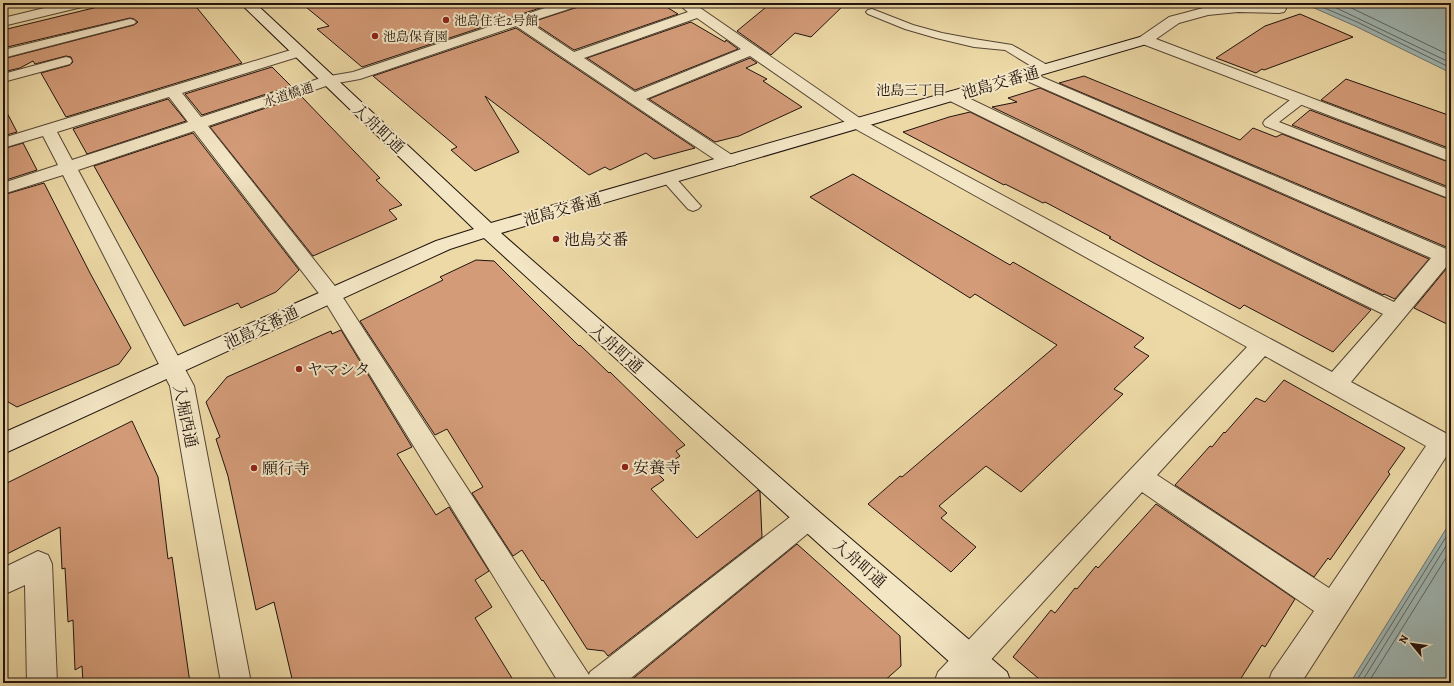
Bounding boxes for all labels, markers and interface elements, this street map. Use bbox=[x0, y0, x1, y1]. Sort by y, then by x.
place label: 池島住宅2号館 bbox=[454, 12, 538, 29]
marker: 池島住宅2号館 bbox=[441, 15, 451, 25]
place label: 池島保育園 bbox=[383, 28, 448, 45]
marker: 池島保育園 bbox=[370, 31, 380, 41]
street label: 池島交番通 bbox=[959, 61, 1042, 105]
street label: 水道橋通 bbox=[261, 78, 316, 111]
district label: 池島三丁目 bbox=[876, 81, 946, 100]
street label: 入舟町通 bbox=[347, 99, 409, 159]
street label: 池島交番通 bbox=[521, 188, 604, 232]
place label: 池島交番 bbox=[564, 229, 628, 251]
marker: 池島交番 bbox=[551, 234, 561, 244]
street label: 池島交番通 bbox=[221, 301, 302, 355]
street label: 入舟町通 bbox=[585, 319, 647, 378]
place label: ヤマシタ bbox=[307, 359, 370, 381]
marker: ヤマシタ bbox=[294, 364, 304, 374]
street label: 入堀西通 bbox=[168, 383, 202, 450]
place label: 安養寺 bbox=[633, 457, 681, 479]
place label: 願行寺 bbox=[262, 458, 310, 480]
marker: 安養寺 bbox=[620, 462, 630, 472]
marker: 願行寺 bbox=[249, 463, 259, 473]
street label: 入舟町通 bbox=[828, 534, 891, 593]
north arrow bbox=[1392, 624, 1432, 664]
text: N bbox=[1395, 632, 1412, 647]

